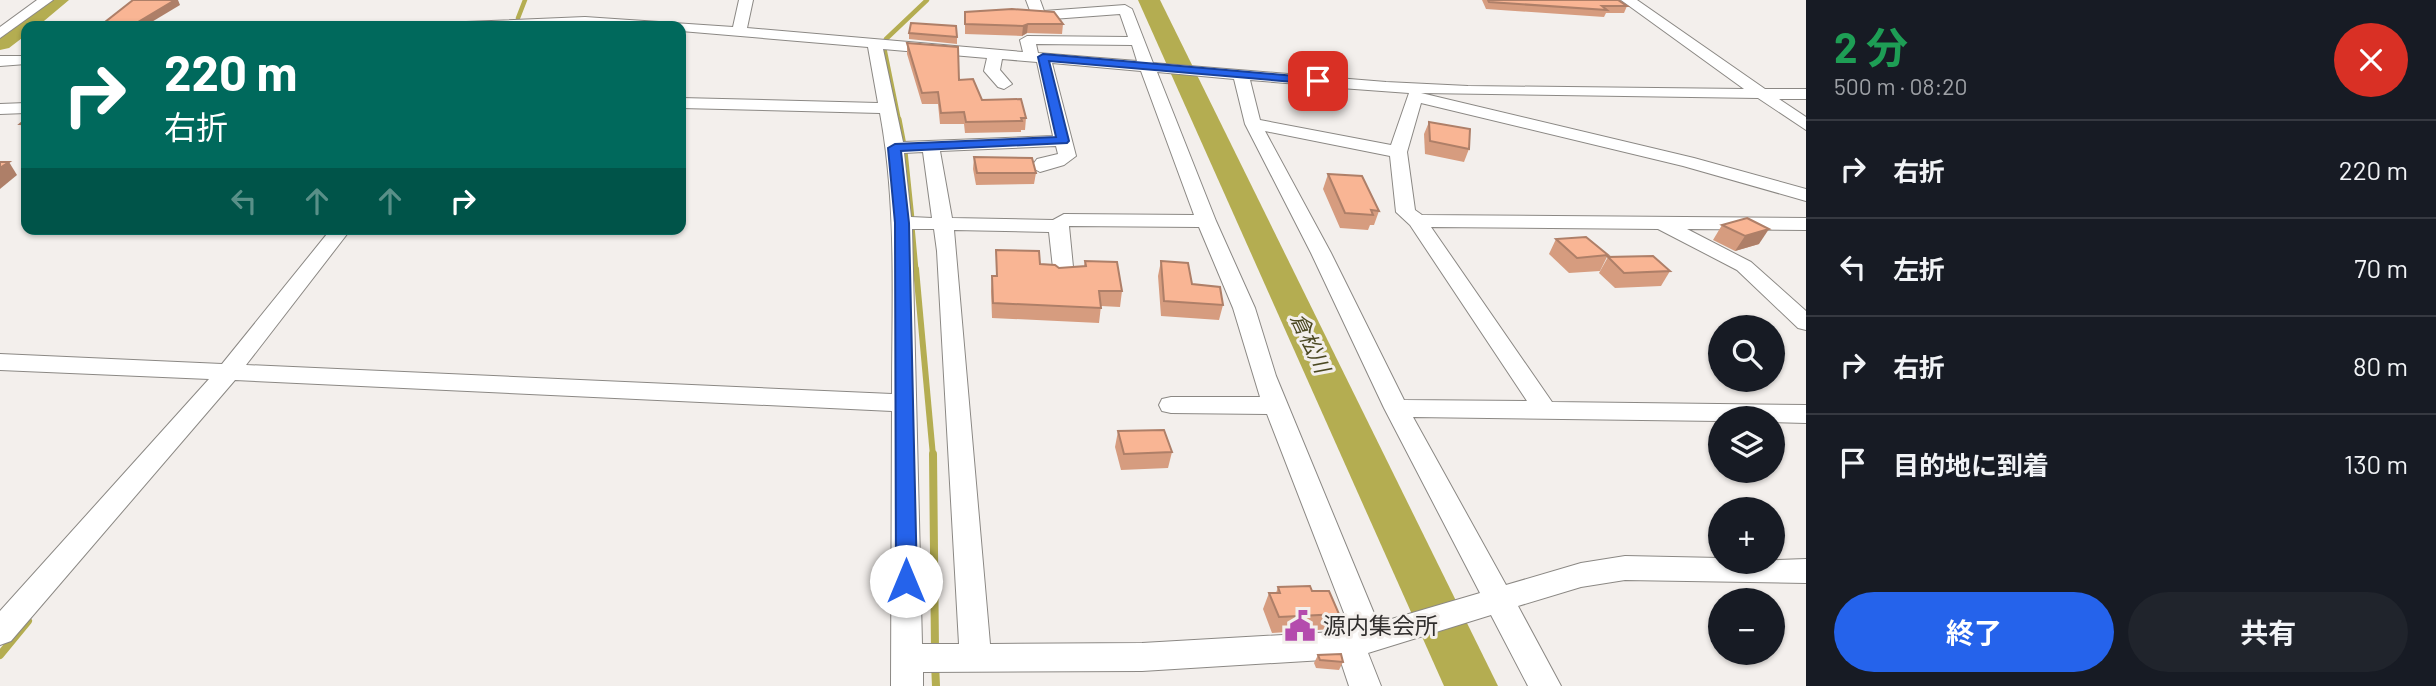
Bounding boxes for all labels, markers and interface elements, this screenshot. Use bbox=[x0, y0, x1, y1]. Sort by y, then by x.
text: 2 分 bbox=[1834, 21, 1908, 71]
button: close bbox=[2334, 23, 2408, 97]
text: 220 m bbox=[164, 42, 298, 101]
icon: right bbox=[49, 49, 140, 140]
pin bbox=[1288, 51, 1348, 111]
icon: arrive bbox=[1299, 62, 1337, 100]
text: 500 m · 08:20 bbox=[1834, 72, 1968, 100]
text: 右折 bbox=[164, 107, 228, 145]
icon: right bbox=[1834, 150, 1872, 188]
text: 220 m bbox=[2339, 154, 2408, 185]
text: 右折 bbox=[1893, 155, 1945, 186]
icon: left bbox=[225, 182, 263, 220]
icon: ahead bbox=[298, 182, 336, 220]
icon: ahead bbox=[371, 182, 409, 220]
icon: right bbox=[444, 182, 482, 220]
icon: left bbox=[1834, 248, 1872, 286]
text: 70 m bbox=[2354, 252, 2408, 283]
text: 左折 bbox=[1893, 253, 1945, 284]
water label: 倉松川 bbox=[1287, 309, 1337, 378]
map controls bbox=[1708, 315, 1785, 665]
button: search bbox=[1708, 315, 1785, 392]
icon: right bbox=[1834, 346, 1872, 384]
text: 80 m bbox=[2353, 350, 2408, 381]
text: 右折 bbox=[1893, 351, 1945, 382]
button: layers bbox=[1708, 406, 1785, 483]
icon: arrive bbox=[1834, 444, 1872, 482]
text: 130 m bbox=[2344, 448, 2408, 479]
text: 目的地に到着 bbox=[1893, 449, 2049, 480]
button: + bbox=[1708, 497, 1785, 574]
position arrow bbox=[869, 544, 943, 618]
button: − bbox=[1708, 588, 1785, 665]
button: 終了 bbox=[1834, 592, 2114, 672]
button: 共有 bbox=[2128, 592, 2408, 672]
public building icon: 源内集会所 bbox=[1283, 609, 1317, 643]
place label: 源内集会所 bbox=[1323, 611, 1438, 639]

